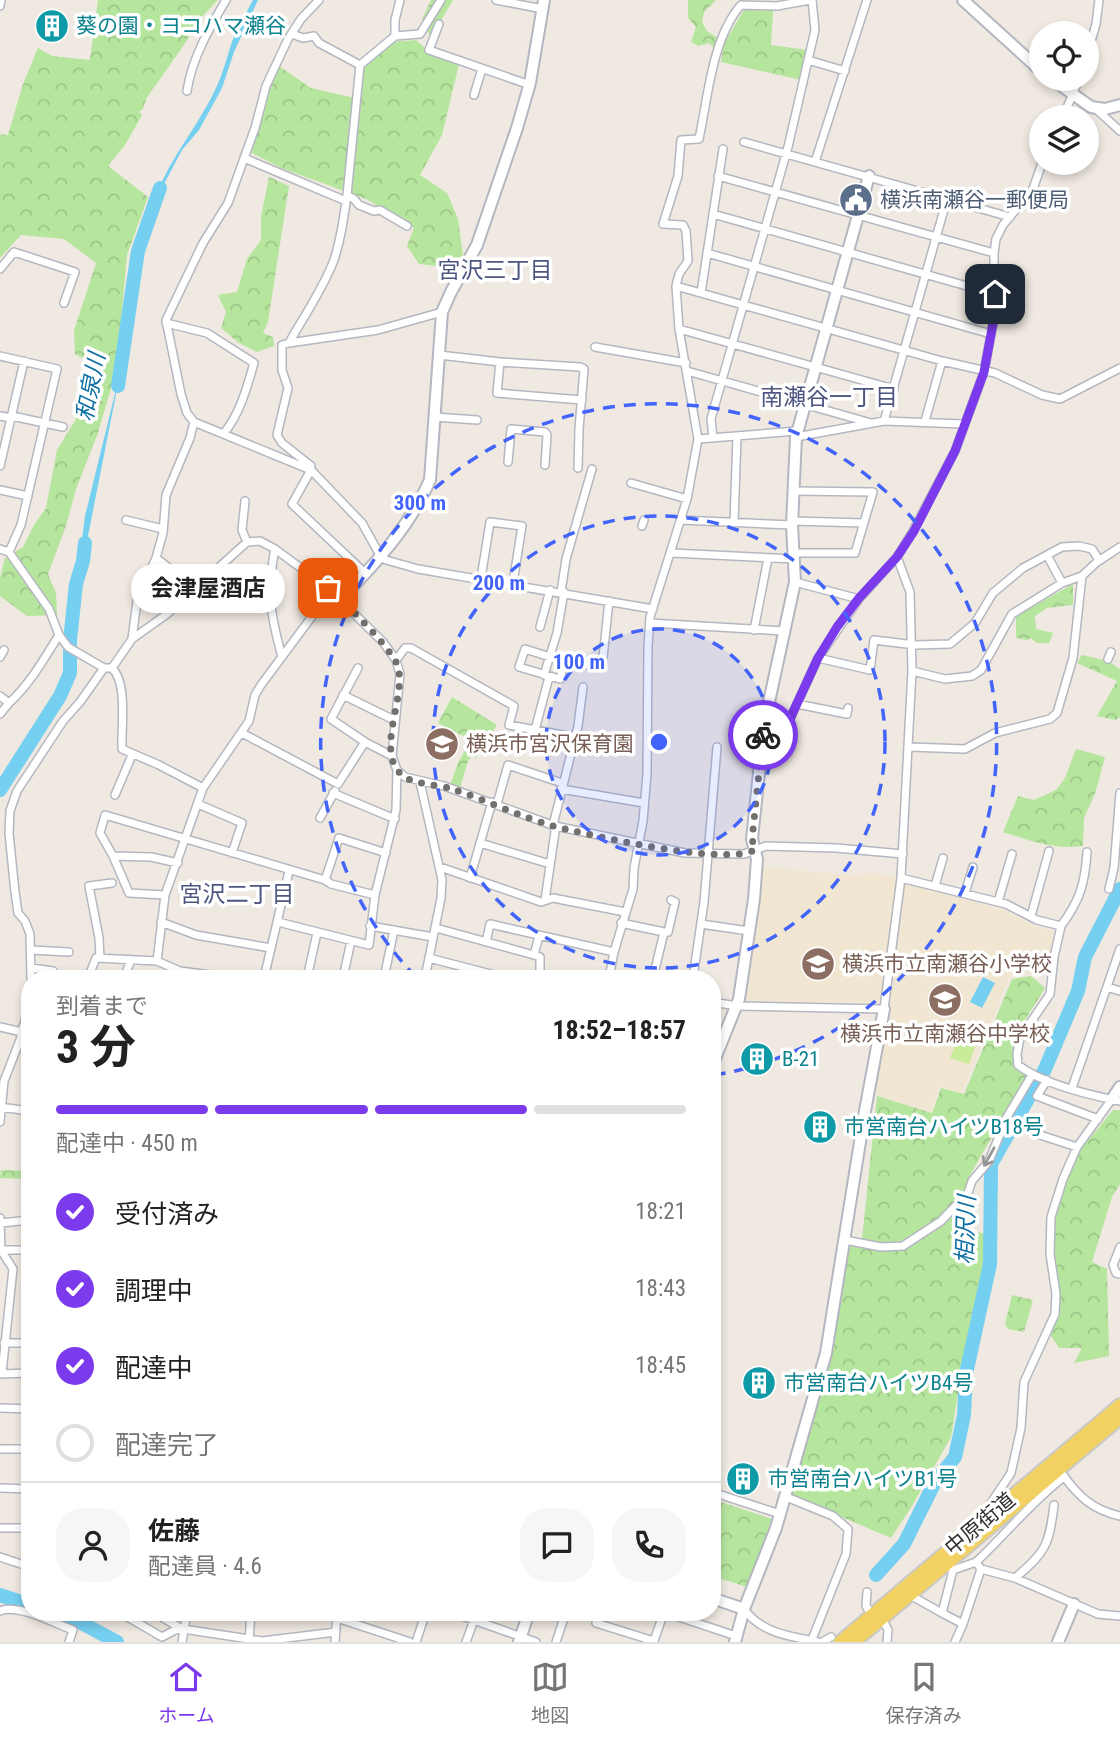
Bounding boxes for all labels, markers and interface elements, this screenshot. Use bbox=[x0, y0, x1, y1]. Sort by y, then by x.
building icon: 葵の園・ヨコハマ瀬谷 bbox=[33, 7, 71, 45]
place label: 葵の園・ヨコハマ瀬谷 bbox=[76, 14, 286, 38]
map controls bbox=[1029, 21, 1099, 175]
button: locate bbox=[1029, 21, 1099, 91]
button: layers bbox=[1029, 105, 1099, 175]
public building icon: 横浜南瀬谷一郵便局 bbox=[837, 181, 875, 219]
place label: 横浜南瀬谷一郵便局 bbox=[880, 188, 1069, 212]
district label: 宮沢三丁目 bbox=[438, 257, 553, 284]
pin bbox=[965, 264, 1025, 324]
icon: home bbox=[976, 275, 1014, 313]
water label: 和泉川 bbox=[71, 348, 111, 423]
district label: 南瀬谷一丁目 bbox=[760, 384, 898, 411]
text: 300 m bbox=[394, 491, 446, 515]
pin bbox=[298, 558, 358, 618]
callout: 会津屋酒店 bbox=[132, 564, 286, 612]
icon: bag bbox=[309, 569, 347, 607]
text: 200 m bbox=[473, 571, 525, 595]
text: 会津屋酒店 bbox=[151, 575, 266, 602]
text: 100 m bbox=[553, 650, 605, 674]
courier bbox=[728, 700, 798, 770]
icon: bike bbox=[744, 716, 782, 754]
school or university icon: 横浜市宮沢保育園 bbox=[423, 725, 461, 763]
centre of rings bbox=[647, 730, 671, 754]
place label: 横浜市宮沢保育園 bbox=[466, 732, 634, 756]
district label: 宮沢二丁目 bbox=[180, 881, 295, 908]
school or university icon: 横浜市立南瀬谷小学校 bbox=[799, 945, 837, 983]
place label: 横浜市立南瀬谷小学校 bbox=[842, 952, 1052, 976]
school or university icon: 横浜市立南瀬谷中学校 bbox=[926, 981, 964, 1019]
text: 到着まで bbox=[56, 993, 148, 1020]
text: 18:52–18:57 bbox=[552, 1015, 686, 1045]
text: 3 分 bbox=[56, 1020, 136, 1074]
place label: 横浜市立南瀬谷中学校 bbox=[840, 1022, 1050, 1046]
building icon: B-21 bbox=[738, 1040, 776, 1078]
place label: B-21 bbox=[782, 1047, 819, 1071]
building icon: 市営南台ハイツB18号 bbox=[801, 1108, 839, 1146]
place label: 市営南台ハイツB18号 bbox=[844, 1115, 1044, 1139]
text: 配達中 · 450 m bbox=[56, 1130, 198, 1157]
one-way arrow bbox=[982, 1146, 995, 1167]
water label: 相沢川 bbox=[951, 1192, 981, 1265]
icon: check bbox=[56, 1193, 94, 1231]
text: 18:21 bbox=[635, 1198, 686, 1225]
text: 受付済み bbox=[115, 1199, 219, 1229]
icon: check bbox=[56, 1270, 94, 1308]
text: 18:43 bbox=[635, 1275, 686, 1302]
text: 調理中 bbox=[115, 1276, 193, 1306]
icon: check bbox=[56, 1347, 94, 1385]
text: 18:45 bbox=[635, 1352, 686, 1379]
text: 配達中 bbox=[115, 1353, 193, 1383]
building icon: 市営南台ハイツB4号 bbox=[740, 1364, 778, 1402]
place label: 市営南台ハイツB4号 bbox=[784, 1371, 973, 1395]
text: 配達完了 bbox=[115, 1430, 219, 1460]
building icon: 市営南台ハイツB1号 bbox=[724, 1460, 762, 1498]
place label: 市営南台ハイツB1号 bbox=[768, 1467, 957, 1491]
street label: 中原街道 bbox=[940, 1488, 1020, 1560]
button: person bbox=[56, 1508, 130, 1582]
button: chat bbox=[520, 1508, 594, 1582]
button: phone bbox=[612, 1508, 686, 1582]
text: 佐藤 bbox=[148, 1516, 200, 1546]
text: 配達員 · 4.6 bbox=[148, 1553, 262, 1580]
tab: ホーム bbox=[158, 1658, 215, 1727]
tab: 地図 bbox=[531, 1658, 569, 1727]
tab: 保存済み bbox=[886, 1658, 962, 1727]

